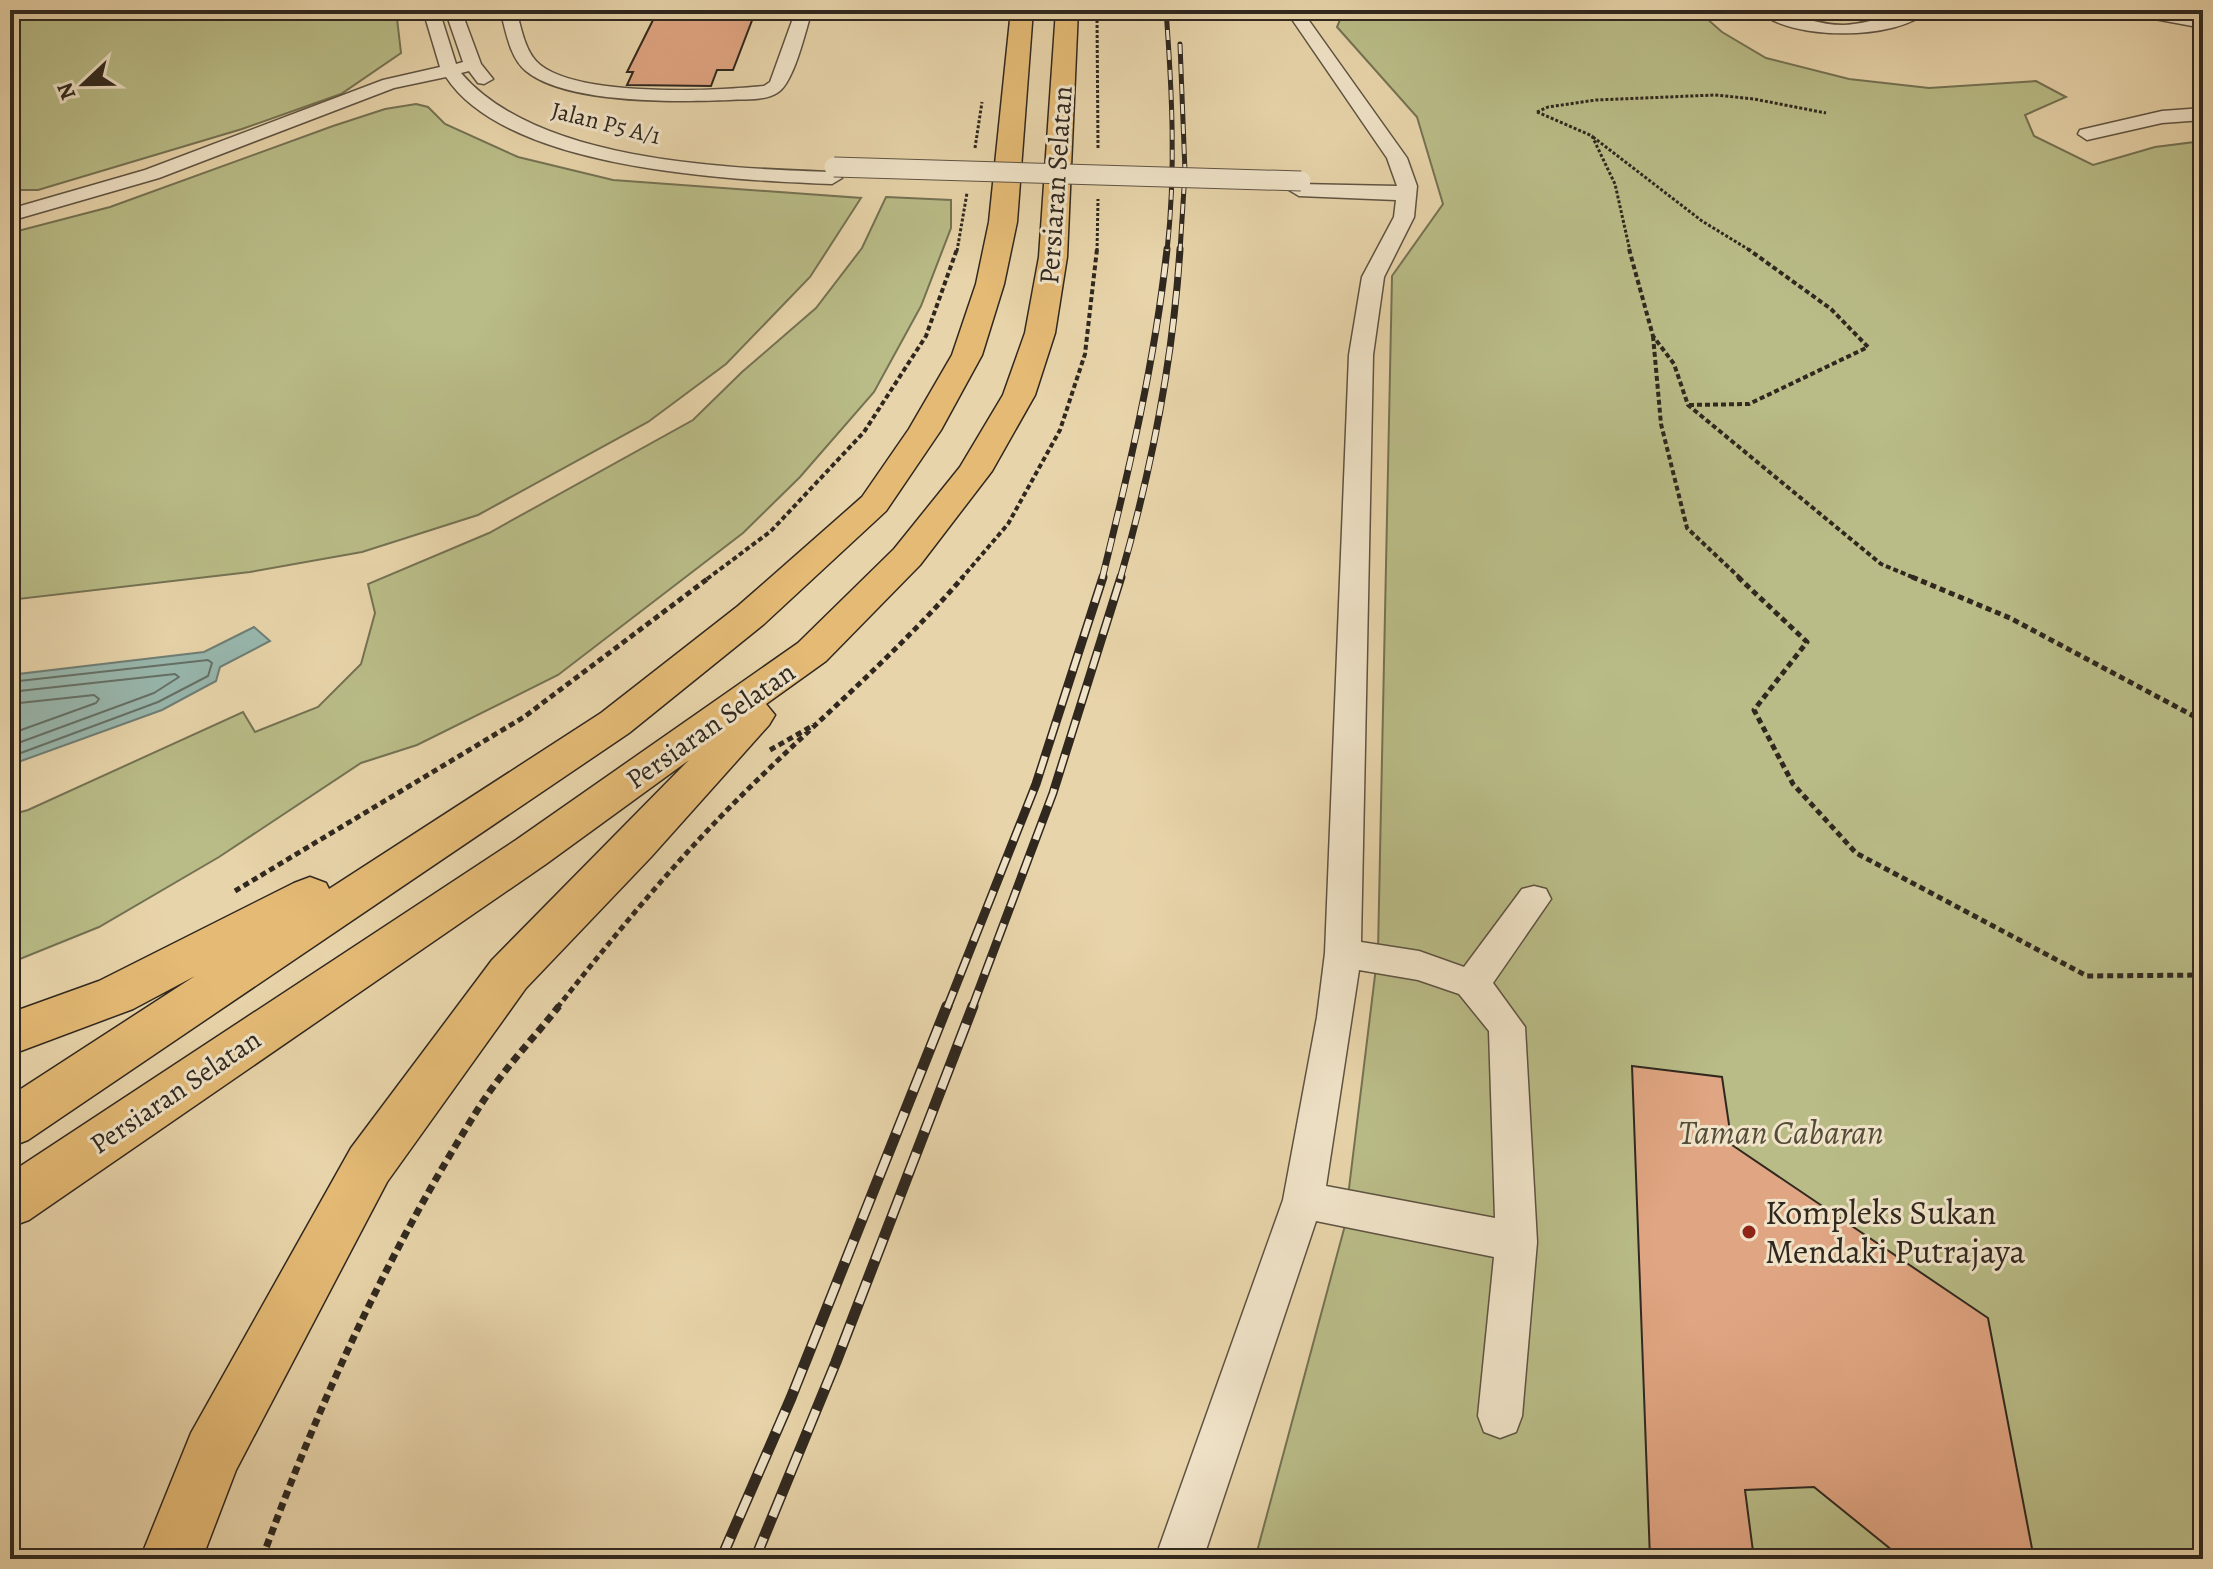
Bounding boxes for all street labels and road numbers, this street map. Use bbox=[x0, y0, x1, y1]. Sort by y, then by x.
street label: Persiaran Selatan bbox=[1030, 85, 1082, 285]
street label: Jalan P5 A/1 bbox=[548, 94, 664, 152]
street label: Persiaran Selatan bbox=[618, 653, 803, 798]
street label: Persiaran Selatan bbox=[83, 1021, 268, 1163]

